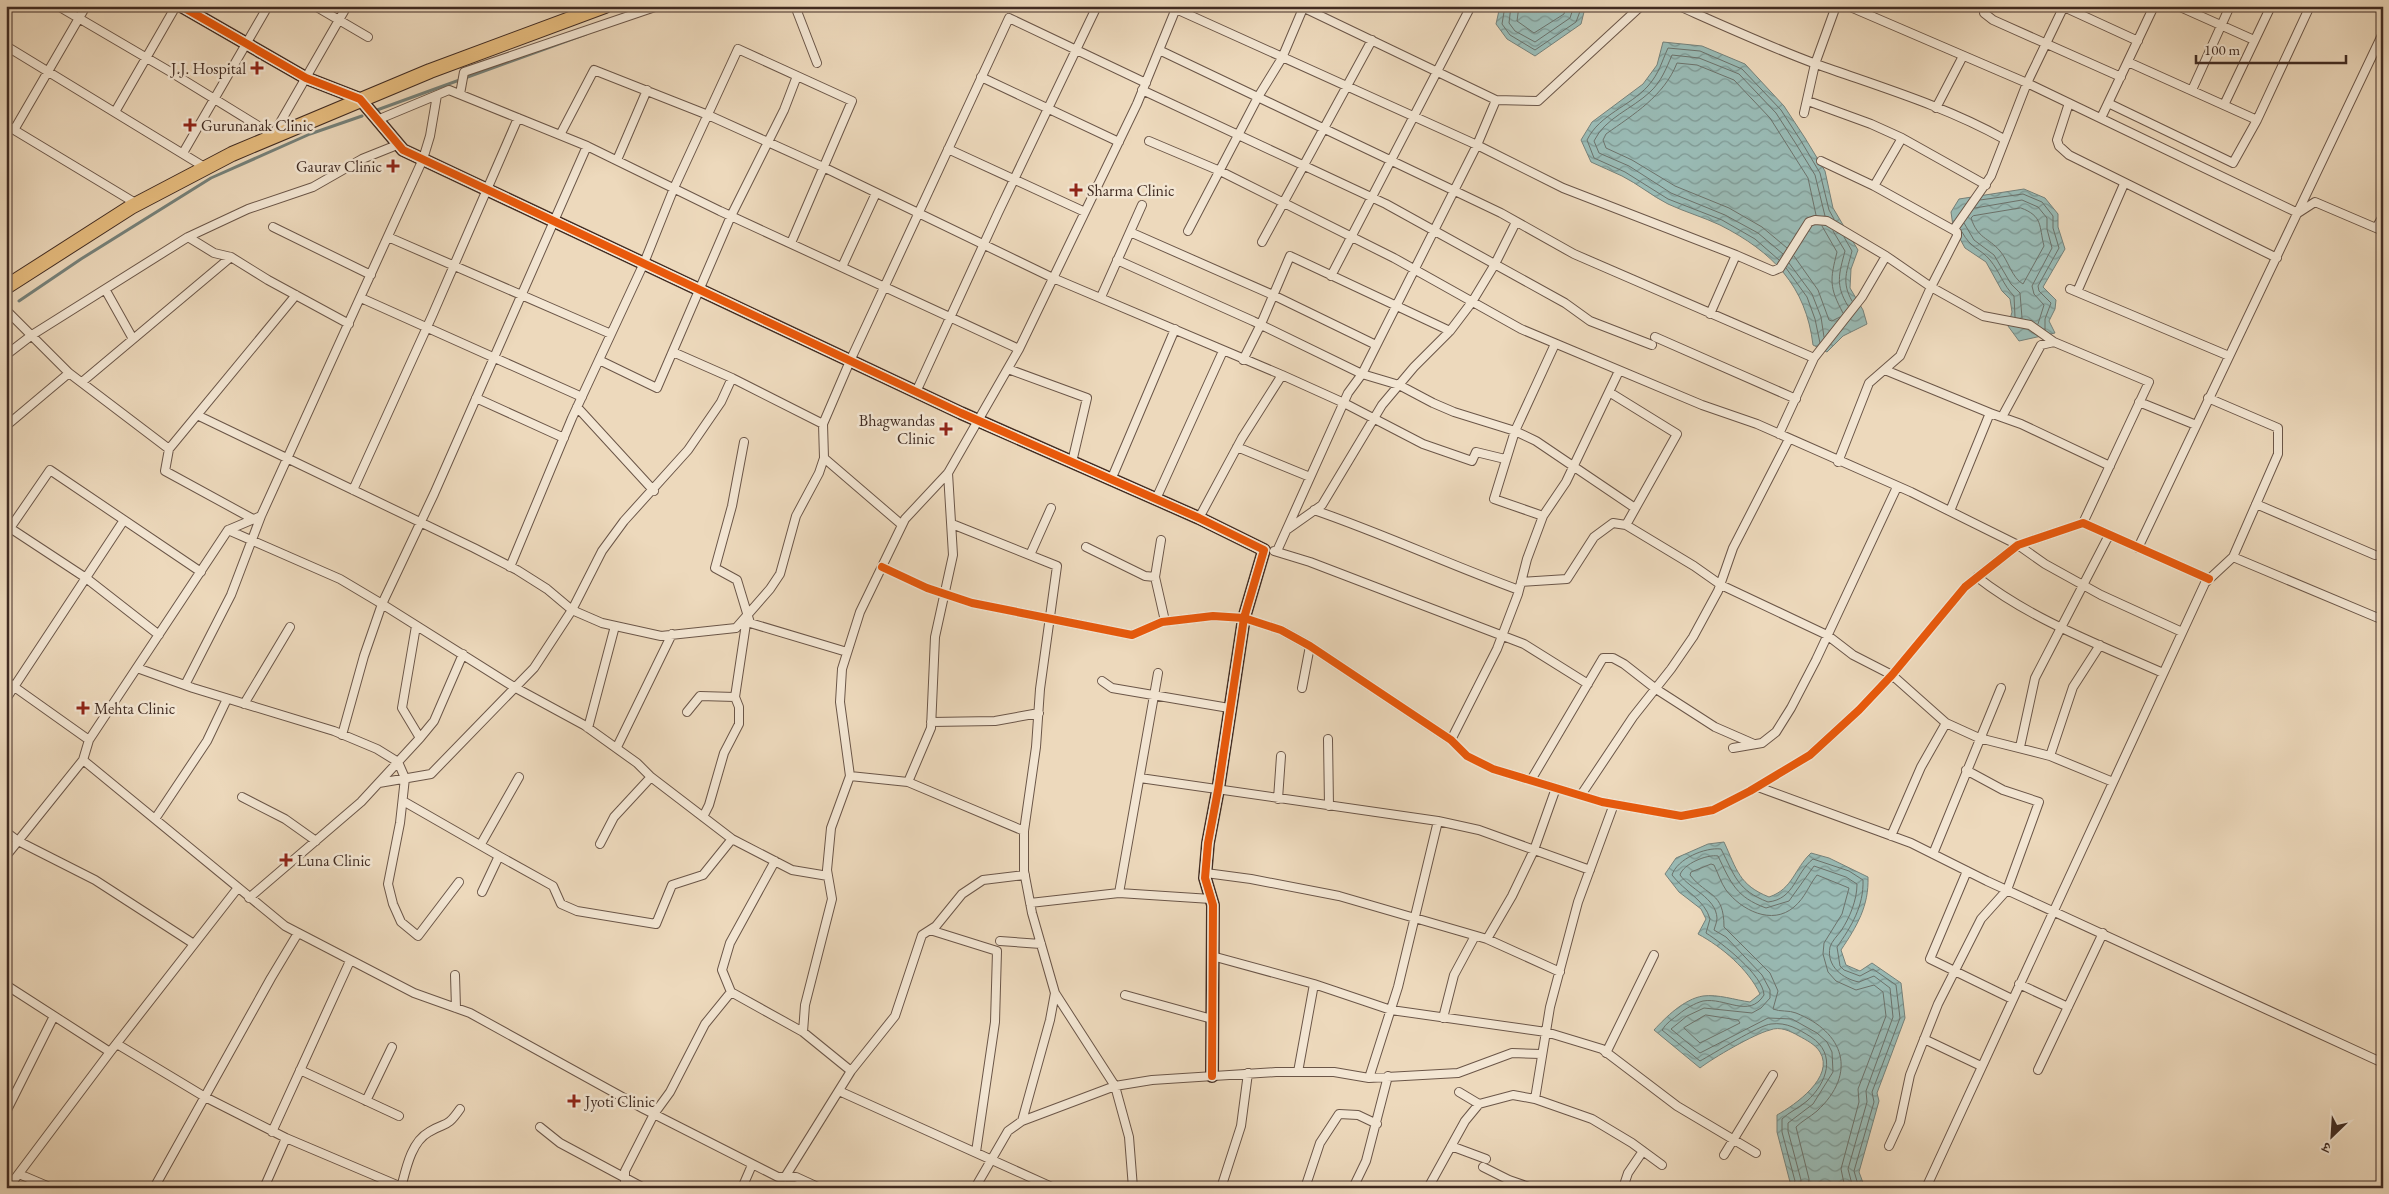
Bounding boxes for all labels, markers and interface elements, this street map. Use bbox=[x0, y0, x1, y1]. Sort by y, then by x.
scale bar bbox=[2196, 32, 2346, 64]
text: 100 m bbox=[2204, 40, 2241, 59]
place label: J.J. Hospital bbox=[169, 58, 246, 79]
marker: J.J. Hospital bbox=[250, 61, 264, 75]
place label: Gurunanak Clinic bbox=[201, 115, 313, 136]
marker: Gurunanak Clinic bbox=[183, 118, 197, 132]
place label: Gaurav Clinic bbox=[296, 156, 382, 177]
marker: Gaurav Clinic bbox=[386, 159, 400, 173]
place label: Sharma Clinic bbox=[1087, 180, 1174, 201]
marker: Sharma Clinic bbox=[1069, 183, 1083, 197]
place label: Bhagwandas Clinic bbox=[859, 410, 935, 449]
marker: Bhagwandas Clinic bbox=[939, 422, 953, 436]
place label: Mehta Clinic bbox=[94, 698, 175, 719]
marker: Mehta Clinic bbox=[76, 701, 90, 715]
place label: Luna Clinic bbox=[297, 850, 371, 871]
marker: Luna Clinic bbox=[279, 853, 293, 867]
place label: Jyoti Clinic bbox=[583, 1091, 655, 1112]
marker: Jyoti Clinic bbox=[567, 1094, 581, 1108]
north arrow bbox=[2306, 1112, 2356, 1162]
text: उ bbox=[2319, 1138, 2334, 1158]

